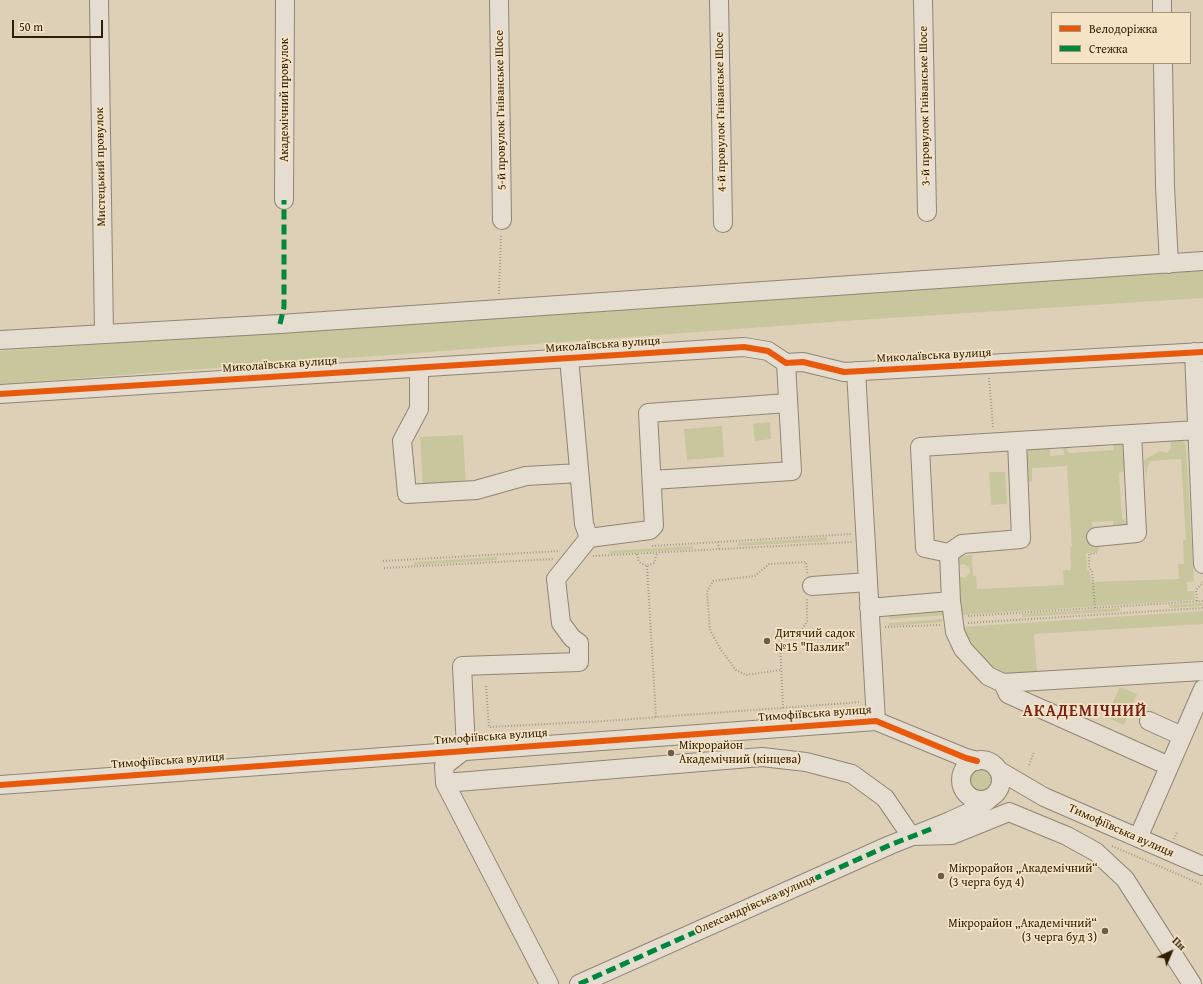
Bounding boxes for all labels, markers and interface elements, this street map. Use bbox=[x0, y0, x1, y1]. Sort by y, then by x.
scale bar bbox=[14, 12, 105, 38]
legend bbox=[1051, 12, 1191, 64]
text: 50 m bbox=[19, 18, 43, 35]
text: Велодоріжка bbox=[1089, 20, 1157, 37]
street label: 3-й провулок Гніванське Шосе bbox=[916, 26, 934, 186]
street label: 5-й провулок Гніванське Шосе bbox=[492, 30, 510, 190]
street label: 4-й провулок Гніванське Шосе bbox=[712, 32, 730, 192]
street label: Академічний провулок bbox=[278, 38, 292, 162]
text: Стежка bbox=[1089, 40, 1128, 57]
street label: Мистецький провулок bbox=[93, 107, 109, 227]
street label: Миколаївська вулиця bbox=[545, 334, 661, 356]
street label: Миколаївська вулиця bbox=[876, 346, 992, 366]
street label: Миколаївська вулиця bbox=[222, 354, 338, 376]
place label: Дитячий садок №15 "Пазлик" bbox=[775, 627, 855, 655]
marker: Дитячий садок №15 "Пазлик" bbox=[762, 636, 772, 646]
district label: АКАДЕМІЧНИЙ bbox=[1023, 702, 1147, 722]
street label: Тимофіївська вулиця bbox=[758, 703, 872, 725]
street label: Тимофіївська вулиця bbox=[434, 726, 548, 748]
place label: Мікрорайон Академічний (кінцева) bbox=[679, 739, 801, 767]
marker: Мікрорайон Академічний (кінцева) bbox=[666, 748, 676, 758]
street label: Тимофіївська вулиця bbox=[111, 750, 225, 772]
street label: Тимофіївська вулиця bbox=[1066, 801, 1176, 861]
place label: Мікрорайон „Академічний“ (3 черга буд 4) bbox=[949, 862, 1098, 890]
marker: Мікрорайон „Академічний“ (3 черга буд 4) bbox=[936, 871, 946, 881]
street label: Олександрівська вулиця bbox=[693, 872, 817, 938]
place label: Мікрорайон „Академічний“ (3 черга буд 3) bbox=[948, 917, 1097, 945]
marker: Мікрорайон „Академічний“ (3 черга буд 3) bbox=[1100, 926, 1110, 936]
north arrow bbox=[1151, 932, 1191, 972]
text: Пн bbox=[1169, 933, 1190, 954]

